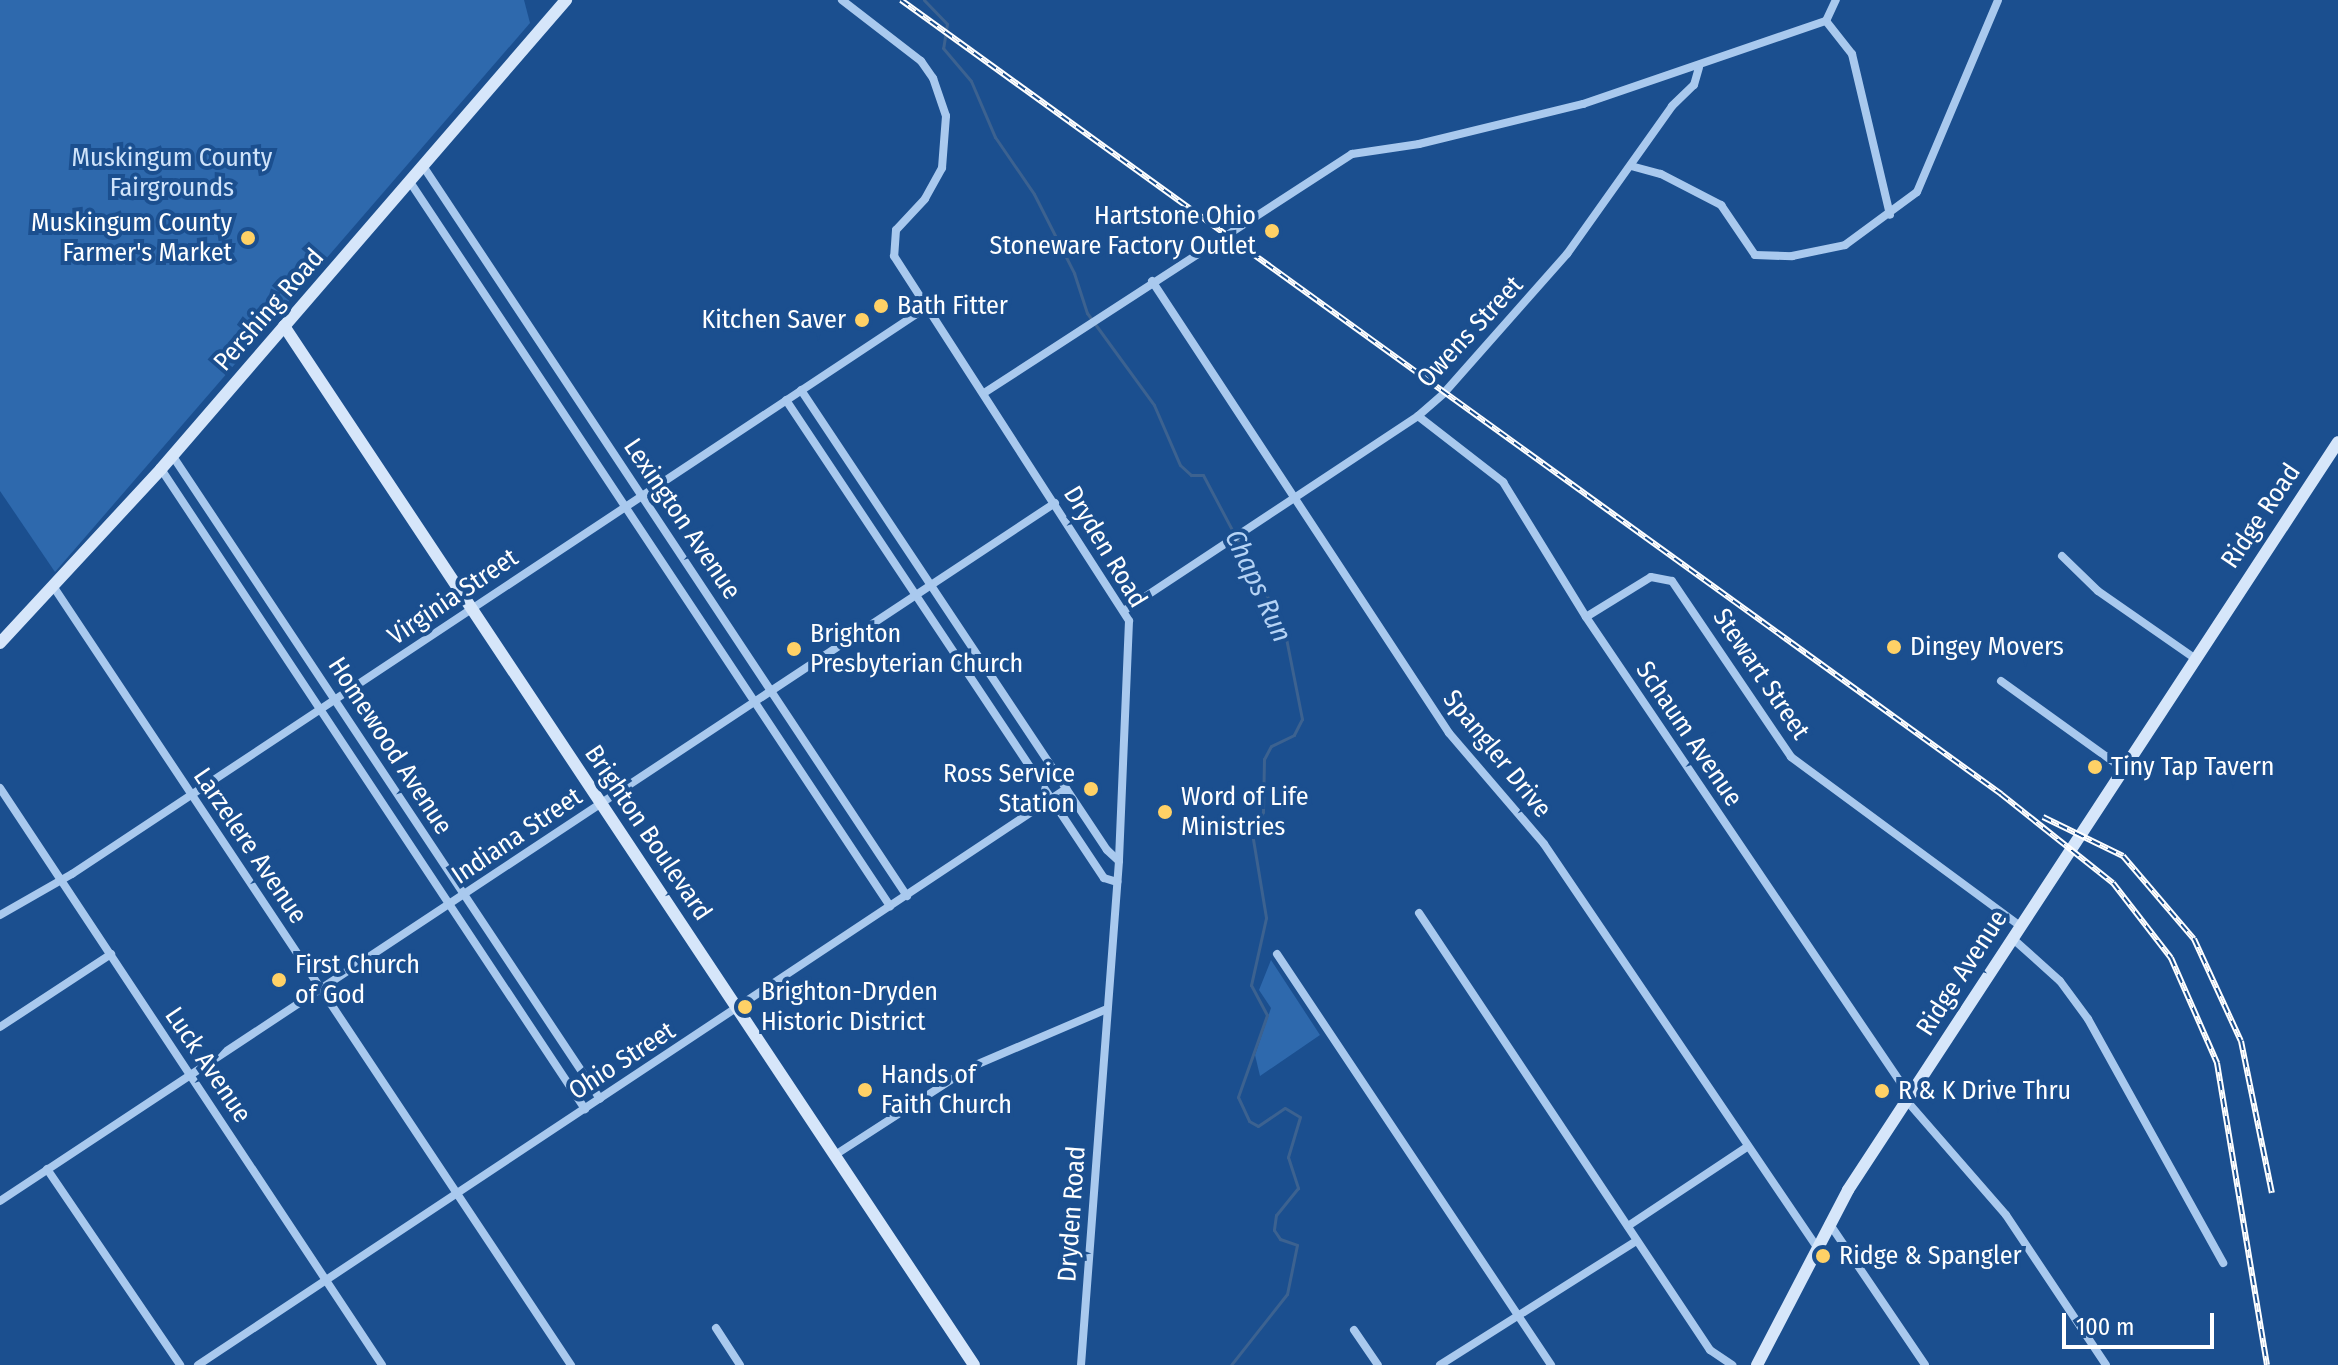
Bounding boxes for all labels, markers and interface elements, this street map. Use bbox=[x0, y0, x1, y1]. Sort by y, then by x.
park label: Muskingum County Fairgrounds bbox=[72, 142, 272, 204]
place label: Hartstone Ohio Stoneware Factory Outlet bbox=[990, 200, 1256, 262]
place label: Muskingum County Farmer's Market bbox=[31, 207, 232, 268]
marker: Hartstone Ohio Stoneware Factory Outlet bbox=[1263, 222, 1281, 240]
marker: Muskingum County Farmer's Market bbox=[239, 229, 257, 247]
street label: Pershing Road bbox=[207, 243, 331, 377]
street label: Owens Street bbox=[1410, 270, 1530, 394]
place label: Bath Fitter bbox=[897, 290, 1008, 322]
marker: Bath Fitter bbox=[872, 297, 890, 315]
place label: Kitchen Saver bbox=[701, 304, 846, 336]
marker: Kitchen Saver bbox=[853, 311, 871, 329]
street label: Lexington Avenue bbox=[617, 433, 747, 605]
street label: Ridge Road bbox=[2215, 458, 2307, 574]
street label: Dryden Road bbox=[1057, 481, 1153, 613]
water label: Chaps Run bbox=[1217, 524, 1299, 648]
street label: Virginia Street bbox=[382, 542, 524, 652]
street label: Stewart Street bbox=[1706, 603, 1816, 745]
place label: Brighton Presbyterian Church bbox=[810, 618, 1023, 680]
place label: Dingey Movers bbox=[1910, 631, 2064, 663]
marker: Dingey Movers bbox=[1885, 638, 1903, 656]
marker: Brighton Presbyterian Church bbox=[785, 640, 803, 658]
street label: Homewood Avenue bbox=[321, 652, 459, 840]
street label: Schaum Avenue bbox=[1629, 656, 1749, 812]
street label: Spangler Drive bbox=[1436, 684, 1558, 824]
street label: Brighton Boulevard bbox=[578, 739, 718, 927]
place label: Tiny Tap Tavern bbox=[2111, 751, 2274, 783]
place label: Ross Service Station bbox=[943, 758, 1075, 820]
marker: Tiny Tap Tavern bbox=[2086, 758, 2104, 776]
street label: Larzelere Avenue bbox=[187, 762, 313, 930]
marker: Ross Service Station bbox=[1082, 780, 1100, 798]
street label: Indiana Street bbox=[446, 781, 588, 891]
place label: Word of Life Ministries bbox=[1181, 781, 1309, 842]
marker: Word of Life Ministries bbox=[1156, 803, 1174, 821]
street label: Ridge Avenue bbox=[1910, 904, 2014, 1042]
place label: First Church of God bbox=[295, 949, 420, 1010]
marker: First Church of God bbox=[270, 971, 288, 989]
place label: Brighton-Dryden Historic District bbox=[761, 976, 938, 1038]
marker: Brighton-Dryden Historic District bbox=[736, 998, 754, 1016]
street label: Luck Avenue bbox=[158, 1001, 258, 1129]
street label: Ohio Street bbox=[563, 1015, 681, 1107]
place label: Hands of Faith Church bbox=[881, 1059, 1012, 1120]
place label: R & K Drive Thru bbox=[1898, 1075, 2071, 1107]
marker: Hands of Faith Church bbox=[856, 1081, 874, 1099]
marker: R & K Drive Thru bbox=[1873, 1082, 1891, 1100]
street label: Dryden Road bbox=[1052, 1145, 1092, 1283]
place label: Ridge & Spangler bbox=[1839, 1240, 2022, 1272]
marker: Ridge & Spangler bbox=[1814, 1247, 1832, 1265]
scale bar bbox=[2066, 1297, 2218, 1347]
text: 100 m bbox=[2076, 1313, 2134, 1341]

